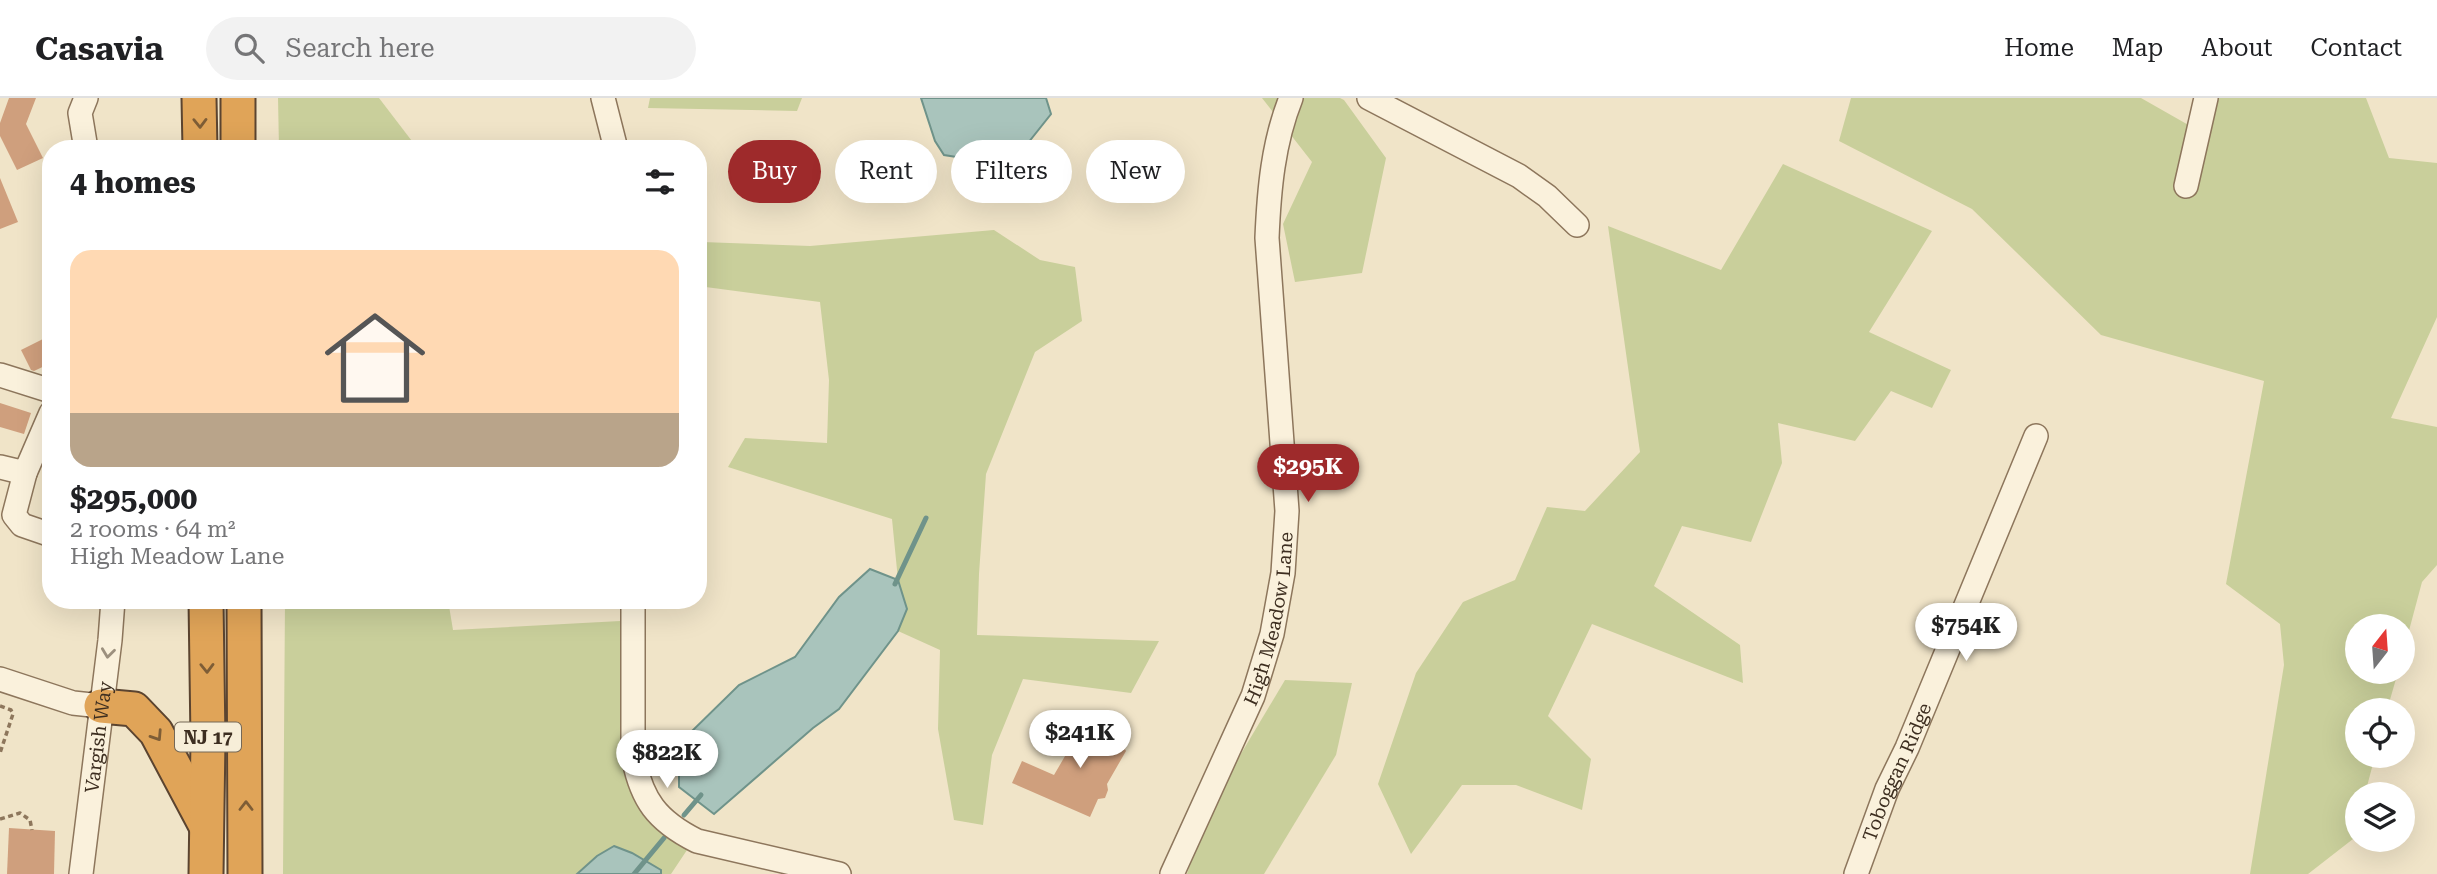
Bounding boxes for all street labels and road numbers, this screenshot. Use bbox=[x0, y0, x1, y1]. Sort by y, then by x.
street label: High Meadow Lane bbox=[1239, 531, 1297, 709]
street label: Vargish Way bbox=[80, 679, 116, 794]
street label: Toboggan Ridge bbox=[1858, 699, 1936, 844]
road number: NJ 17 bbox=[175, 722, 241, 752]

